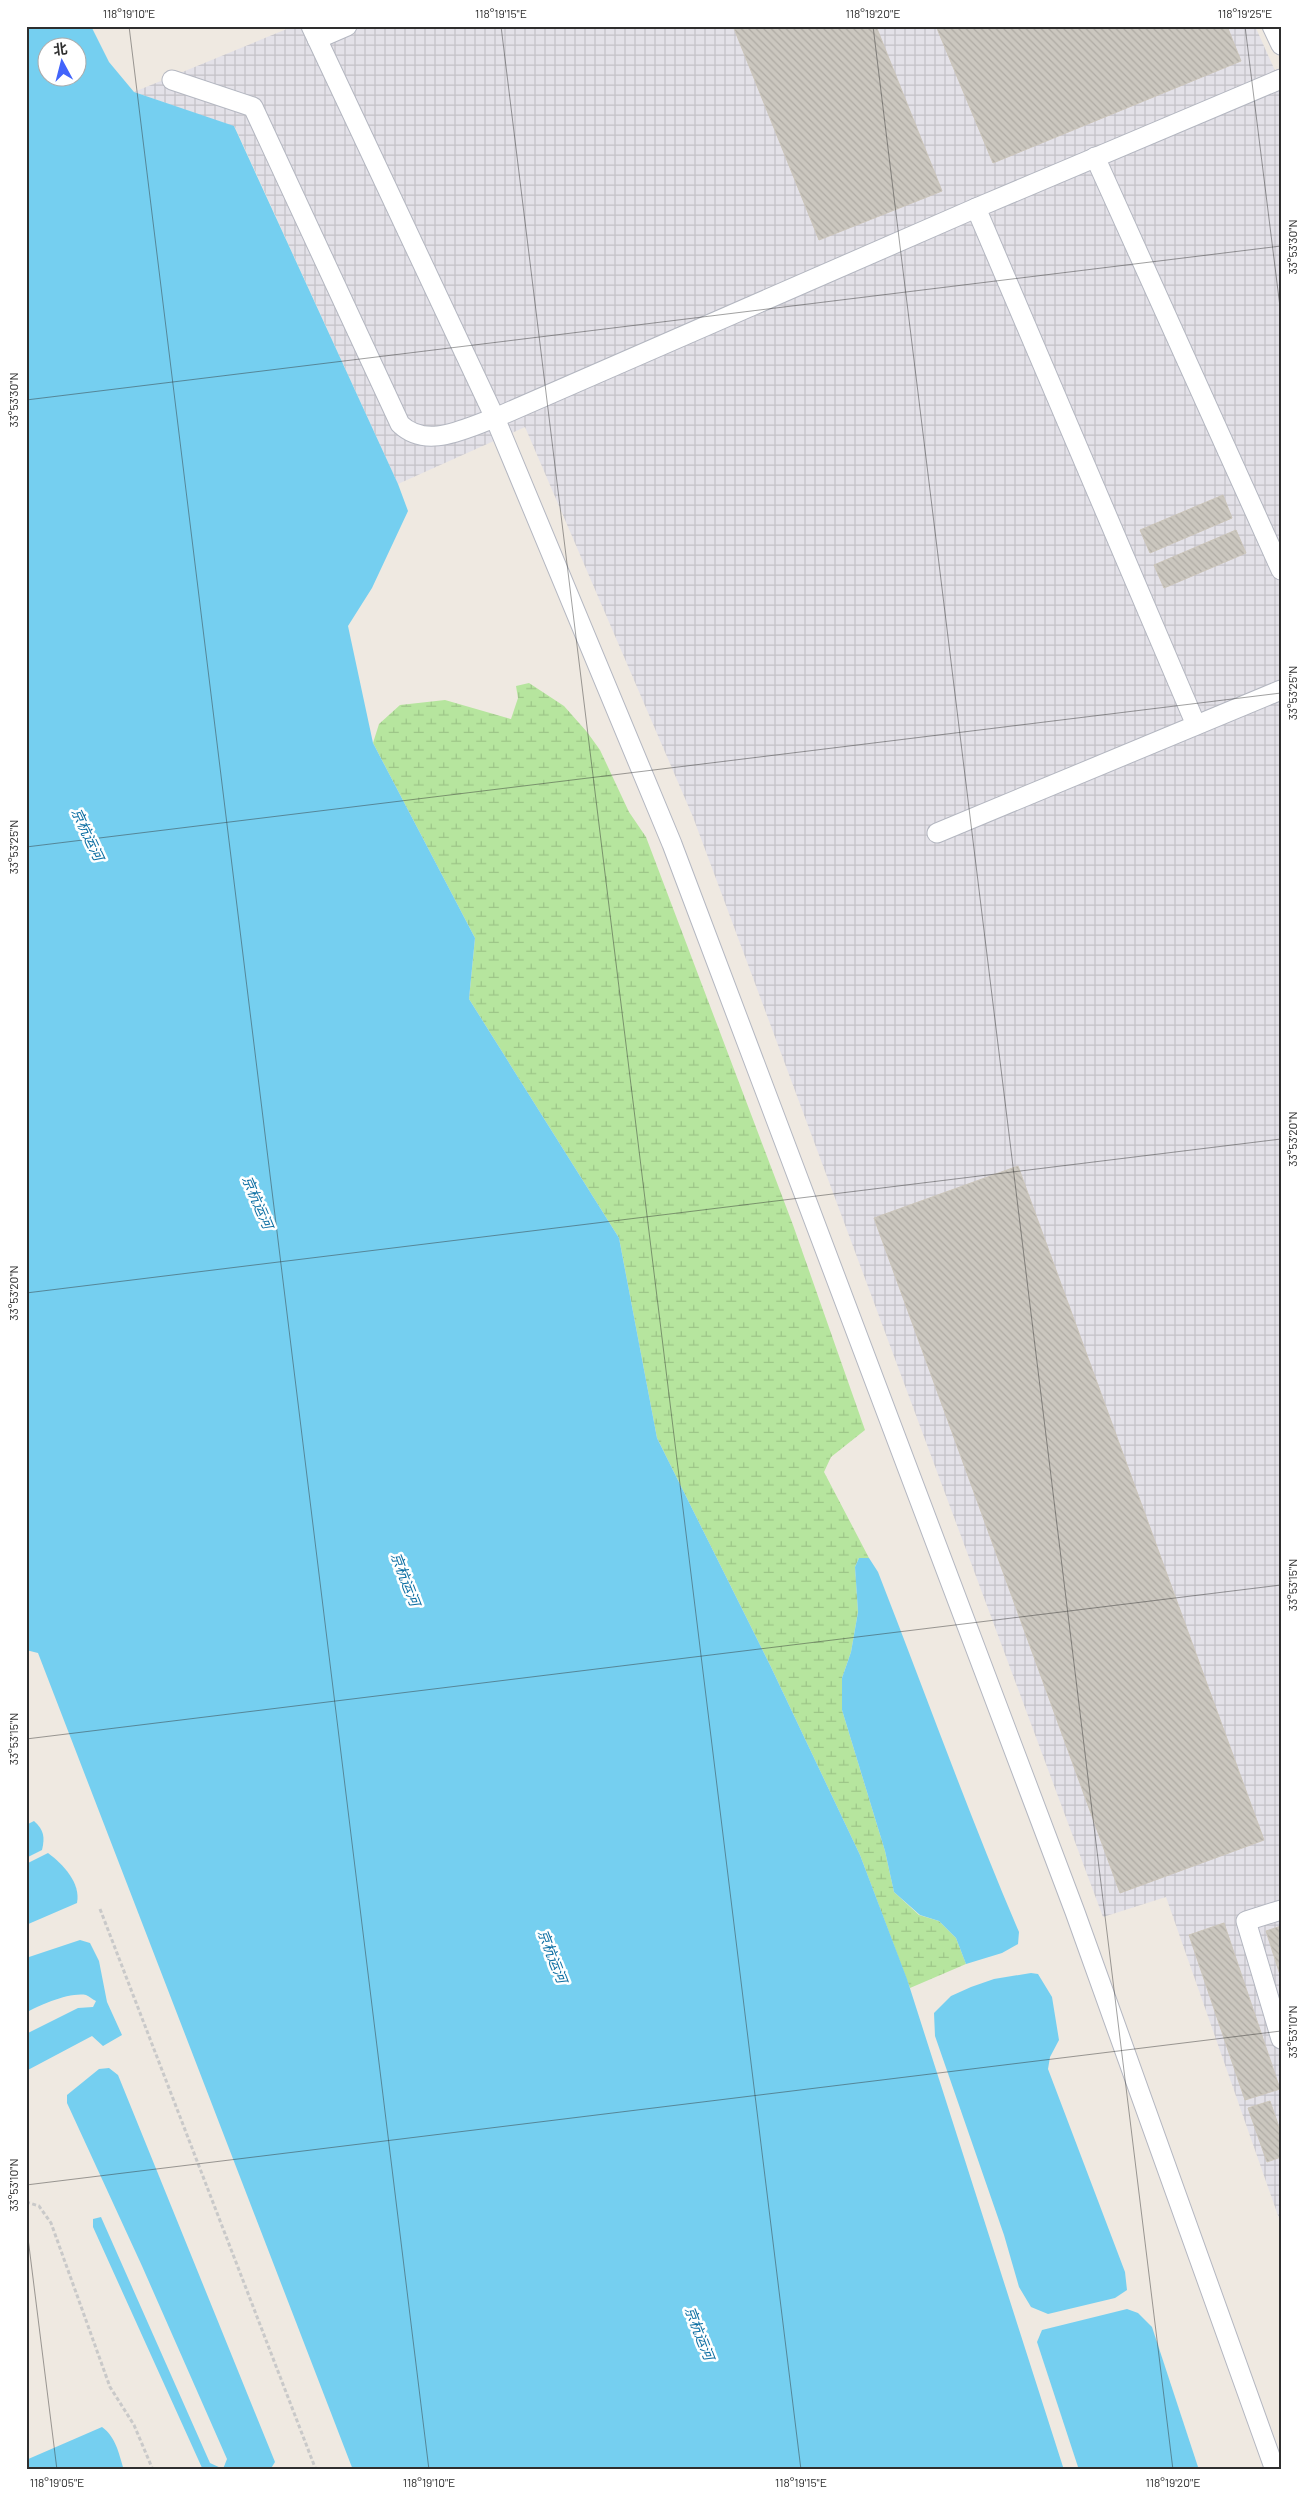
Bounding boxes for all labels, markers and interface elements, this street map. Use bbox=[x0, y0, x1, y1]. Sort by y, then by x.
text: 118°19'10"E bbox=[103, 6, 155, 20]
text: 118°19'15"E bbox=[475, 6, 527, 20]
text: 118°19'20"E bbox=[846, 6, 900, 20]
text: 118°19'25"E bbox=[1218, 6, 1272, 20]
north arrow bbox=[38, 38, 88, 88]
text: 北 bbox=[52, 39, 68, 58]
text: 33°53'30"N bbox=[1285, 219, 1299, 275]
text: 33°53'30"N bbox=[6, 372, 20, 428]
text: 33°53'25"N bbox=[1285, 666, 1299, 720]
water label: 京杭运河 bbox=[68, 805, 109, 866]
text: 33°53'25"N bbox=[6, 820, 20, 874]
text: 33°53'20"N bbox=[1285, 1111, 1299, 1167]
water label: 京杭运河 bbox=[239, 1173, 278, 1234]
text: 33°53'20"N bbox=[6, 1265, 20, 1321]
water label: 京杭运河 bbox=[388, 1550, 425, 1611]
text: 33°53'15"N bbox=[1285, 1559, 1299, 1611]
text: 33°53'15"N bbox=[6, 1713, 20, 1765]
water label: 京杭运河 bbox=[535, 1927, 572, 1988]
text: 33°53'10"N bbox=[1285, 2005, 1299, 2059]
text: 33°53'10"N bbox=[6, 2158, 20, 2212]
water label: 京杭运河 bbox=[682, 2304, 719, 2365]
text: 118°19'05"E bbox=[30, 2475, 84, 2489]
text: 118°19'10"E bbox=[403, 2475, 455, 2489]
text: 118°19'15"E bbox=[775, 2475, 827, 2489]
text: 118°19'20"E bbox=[1146, 2475, 1200, 2489]

